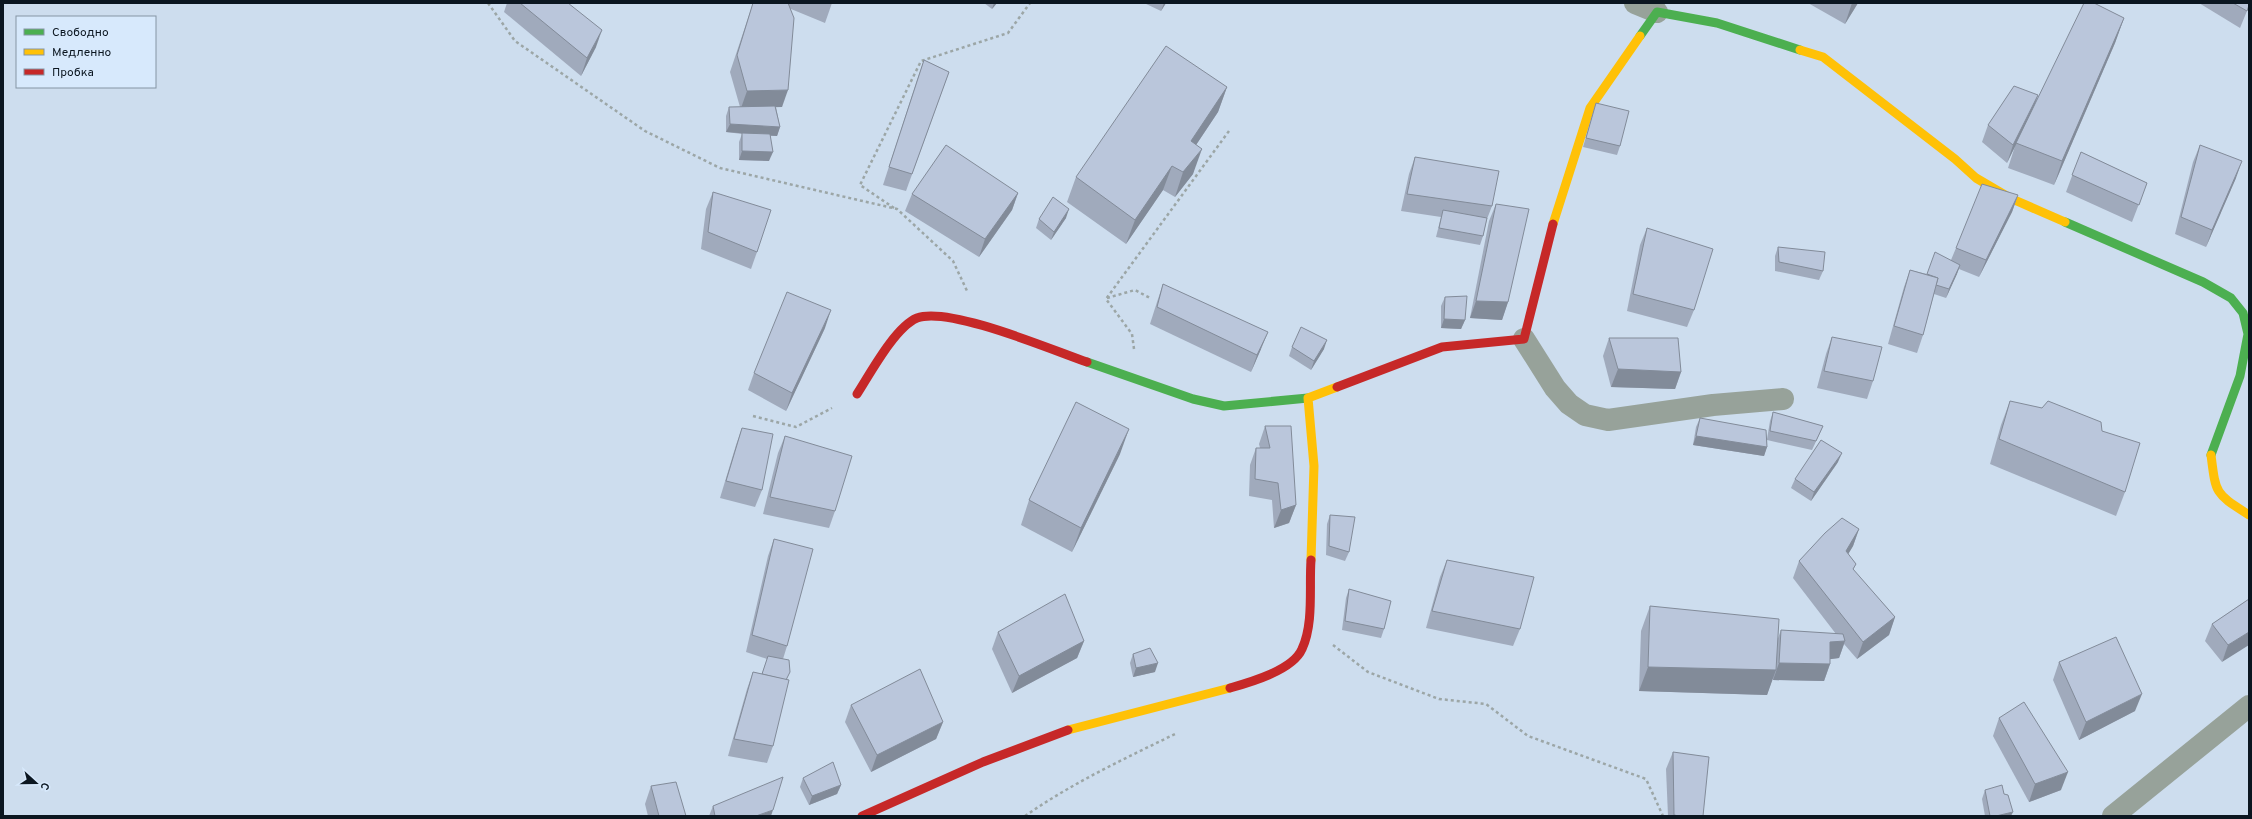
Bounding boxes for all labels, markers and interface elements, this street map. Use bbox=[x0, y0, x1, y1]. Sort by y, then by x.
legend bbox=[16, 16, 156, 88]
text: Свободно bbox=[52, 25, 109, 41]
text: Медленно bbox=[52, 45, 112, 61]
text: Пробка bbox=[52, 65, 94, 81]
north arrow bbox=[16, 763, 56, 803]
text: С bbox=[37, 780, 52, 792]

